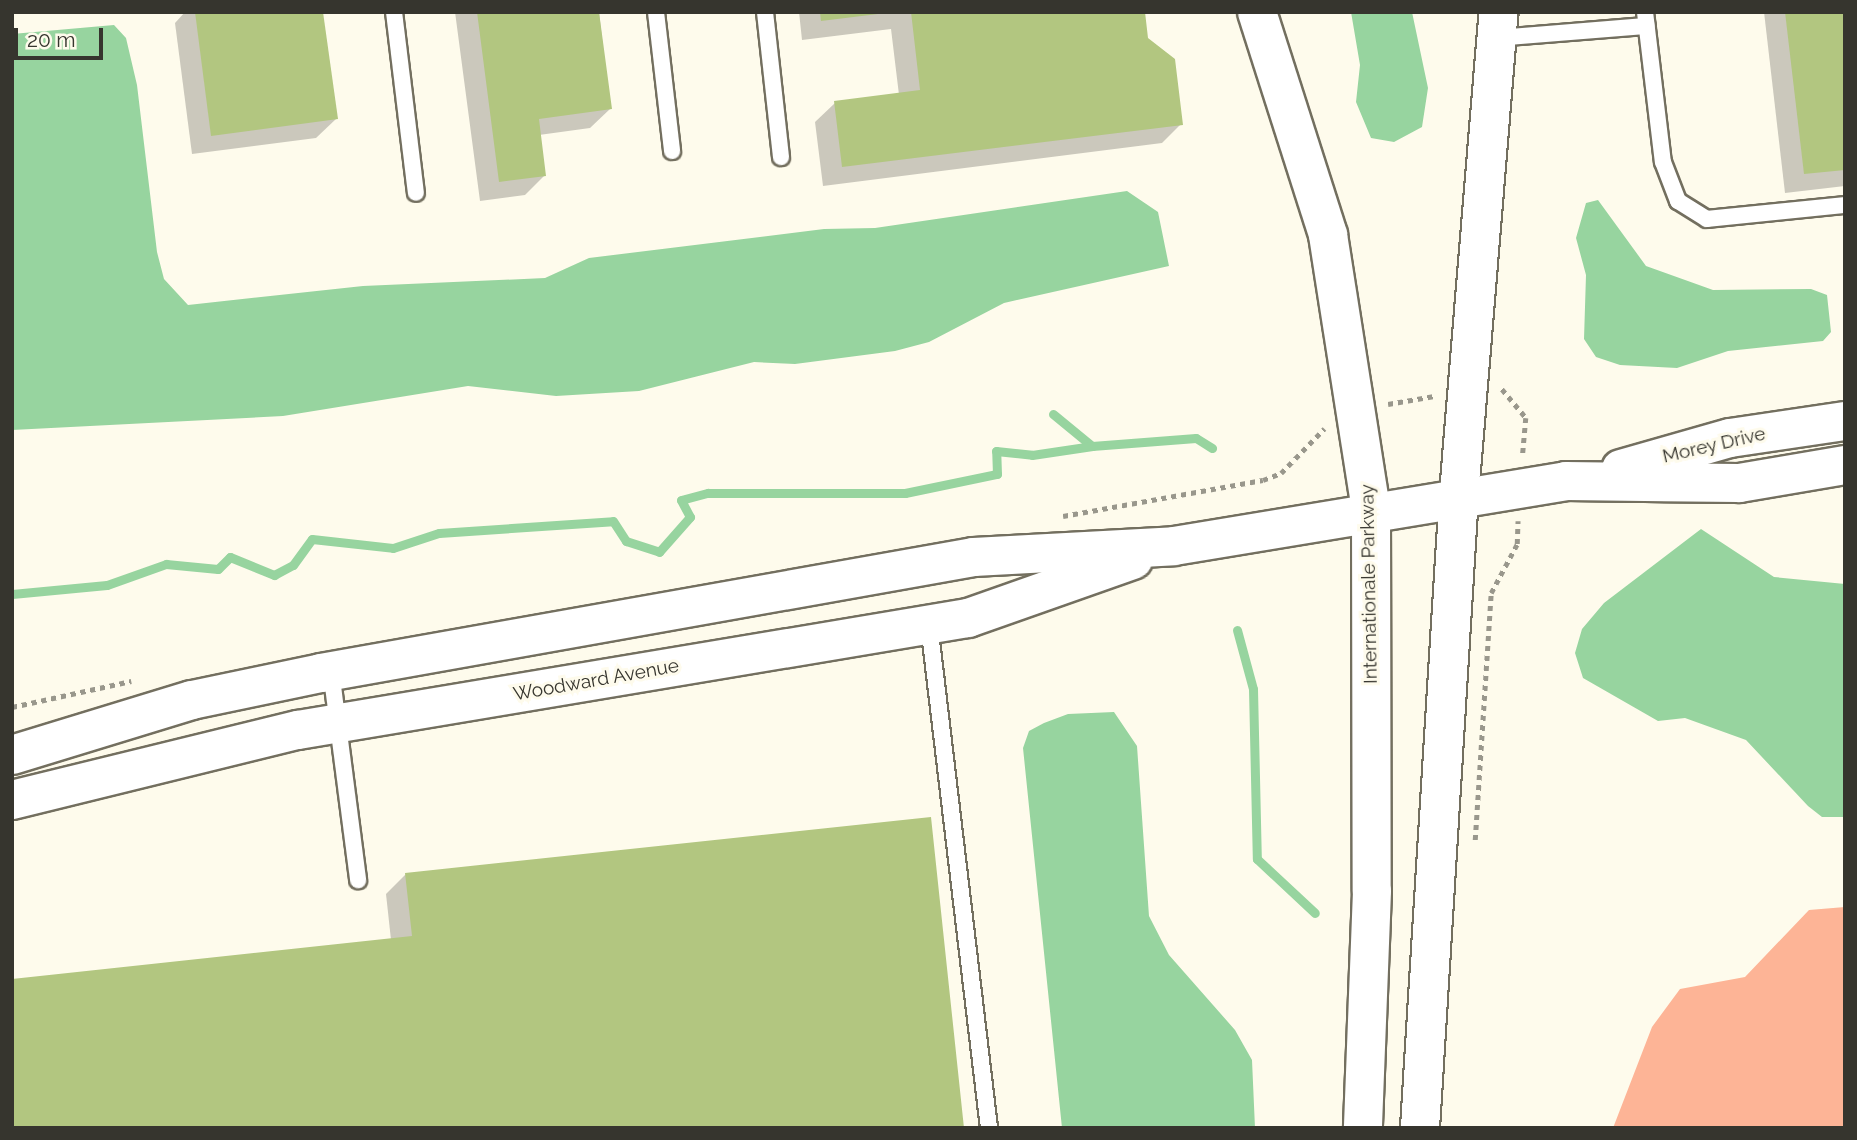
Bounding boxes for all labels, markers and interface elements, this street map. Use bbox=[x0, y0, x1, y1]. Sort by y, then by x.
scale bar bbox=[18, 14, 107, 58]
text: 20 m bbox=[27, 27, 75, 52]
street label: Morey Drive bbox=[1660, 422, 1768, 468]
street label: Internationale Parkway bbox=[1356, 484, 1382, 684]
street label: Woodward Avenue bbox=[511, 654, 681, 706]

